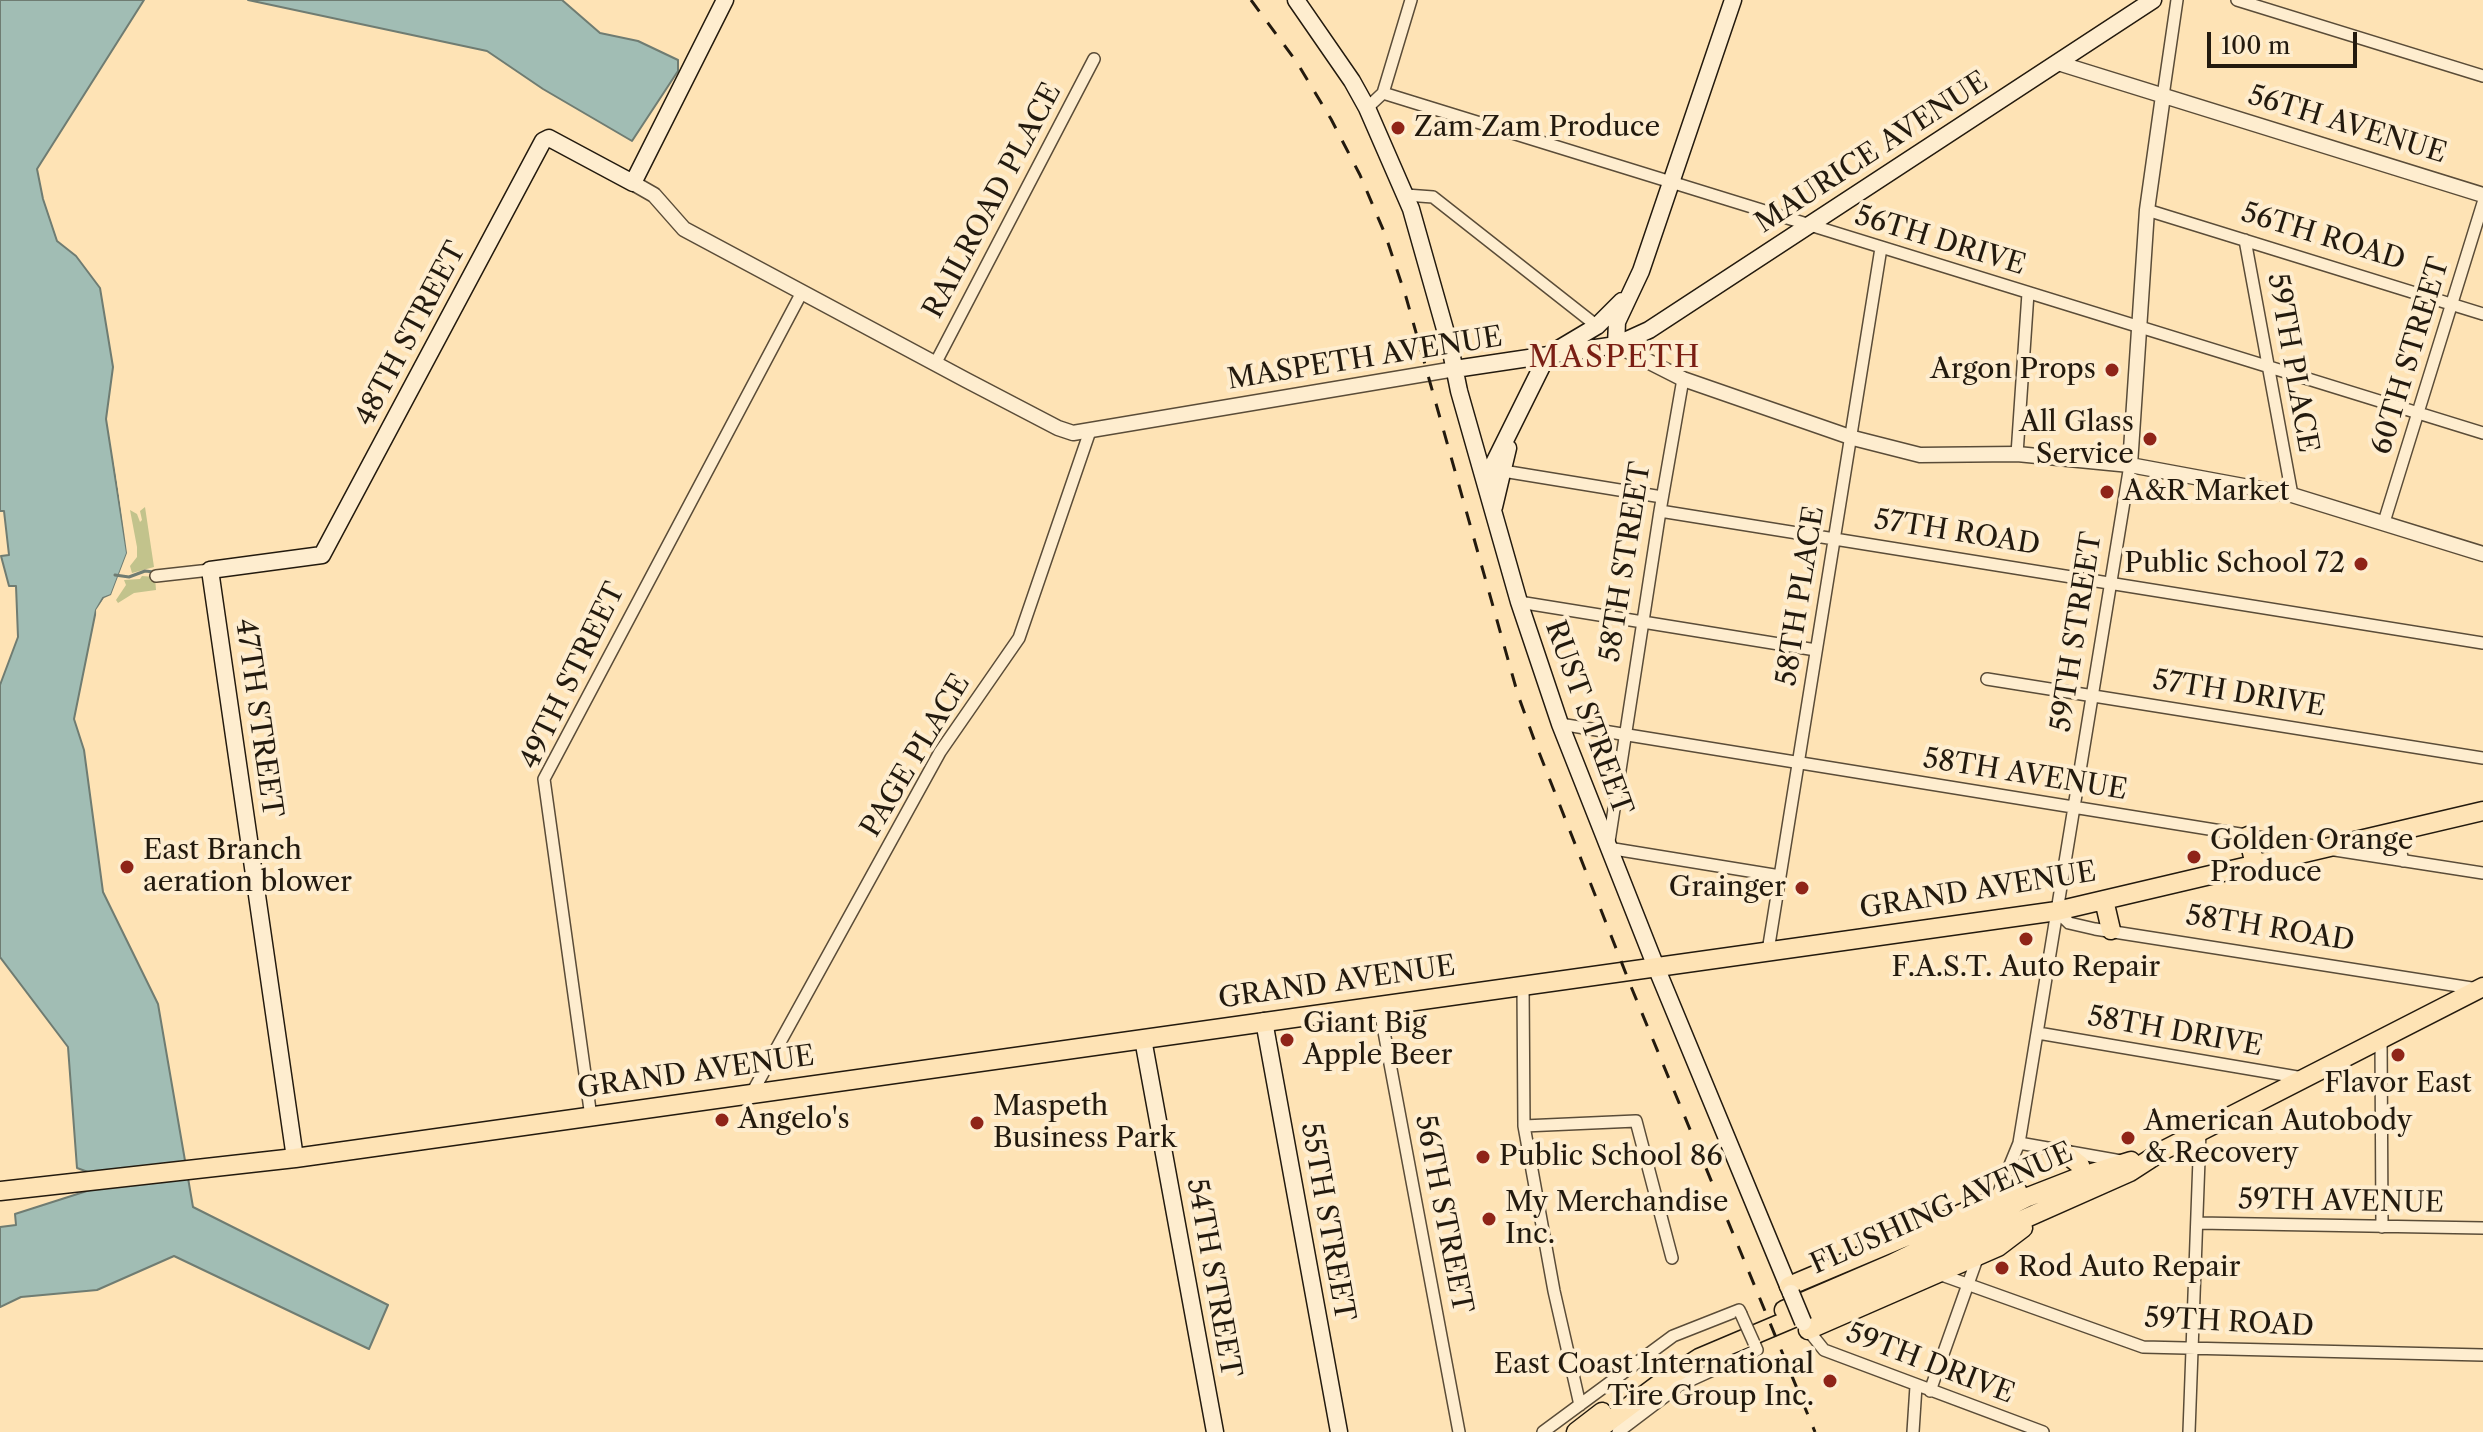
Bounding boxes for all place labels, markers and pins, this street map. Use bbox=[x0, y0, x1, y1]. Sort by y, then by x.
place label: Zam Zam Produce bbox=[1414, 111, 1660, 145]
marker: Zam Zam Produce bbox=[1389, 119, 1407, 137]
place label: Argon Props bbox=[1930, 353, 2096, 387]
marker: Argon Props bbox=[2103, 361, 2121, 379]
place label: All Glass Service bbox=[2019, 406, 2134, 472]
marker: All Glass Service bbox=[2141, 430, 2159, 448]
place label: A&R Market bbox=[2123, 475, 2290, 509]
marker: A&R Market bbox=[2098, 483, 2116, 501]
place label: Public School 72 bbox=[2124, 547, 2345, 581]
marker: Public School 72 bbox=[2352, 555, 2370, 573]
place label: Golden Orange Produce bbox=[2210, 824, 2413, 890]
place label: East Branch aeration blower bbox=[143, 834, 352, 900]
marker: Golden Orange Produce bbox=[2185, 848, 2203, 866]
marker: East Branch aeration blower bbox=[118, 858, 136, 876]
place label: Grainger bbox=[1669, 871, 1786, 905]
marker: Grainger bbox=[1793, 879, 1811, 897]
marker: F.A.S.T. Auto Repair bbox=[2017, 930, 2035, 948]
place label: F.A.S.T. Auto Repair bbox=[1892, 951, 2160, 985]
place label: Giant Big Apple Beer bbox=[1303, 1007, 1452, 1073]
marker: Giant Big Apple Beer bbox=[1278, 1031, 1296, 1049]
marker: Flavor East bbox=[2389, 1046, 2407, 1064]
place label: Flavor East bbox=[2324, 1067, 2472, 1101]
place label: Maspeth Business Park bbox=[993, 1090, 1176, 1156]
place label: Angelo's bbox=[738, 1103, 850, 1137]
place label: American Autobody & Recovery bbox=[2144, 1105, 2412, 1171]
marker: Angelo's bbox=[713, 1111, 731, 1129]
marker: Maspeth Business Park bbox=[968, 1114, 986, 1132]
marker: American Autobody & Recovery bbox=[2119, 1129, 2137, 1147]
place label: Public School 86 bbox=[1499, 1140, 1723, 1174]
marker: Public School 86 bbox=[1474, 1148, 1492, 1166]
place label: My Merchandise Inc. bbox=[1505, 1186, 1728, 1252]
marker: My Merchandise Inc. bbox=[1480, 1210, 1498, 1228]
place label: Rod Auto Repair bbox=[2018, 1251, 2240, 1285]
marker: Rod Auto Repair bbox=[1993, 1259, 2011, 1277]
place label: East Coast International Tire Group Inc. bbox=[1494, 1348, 1814, 1414]
marker: East Coast International Tire Group Inc. bbox=[1821, 1372, 1839, 1390]

